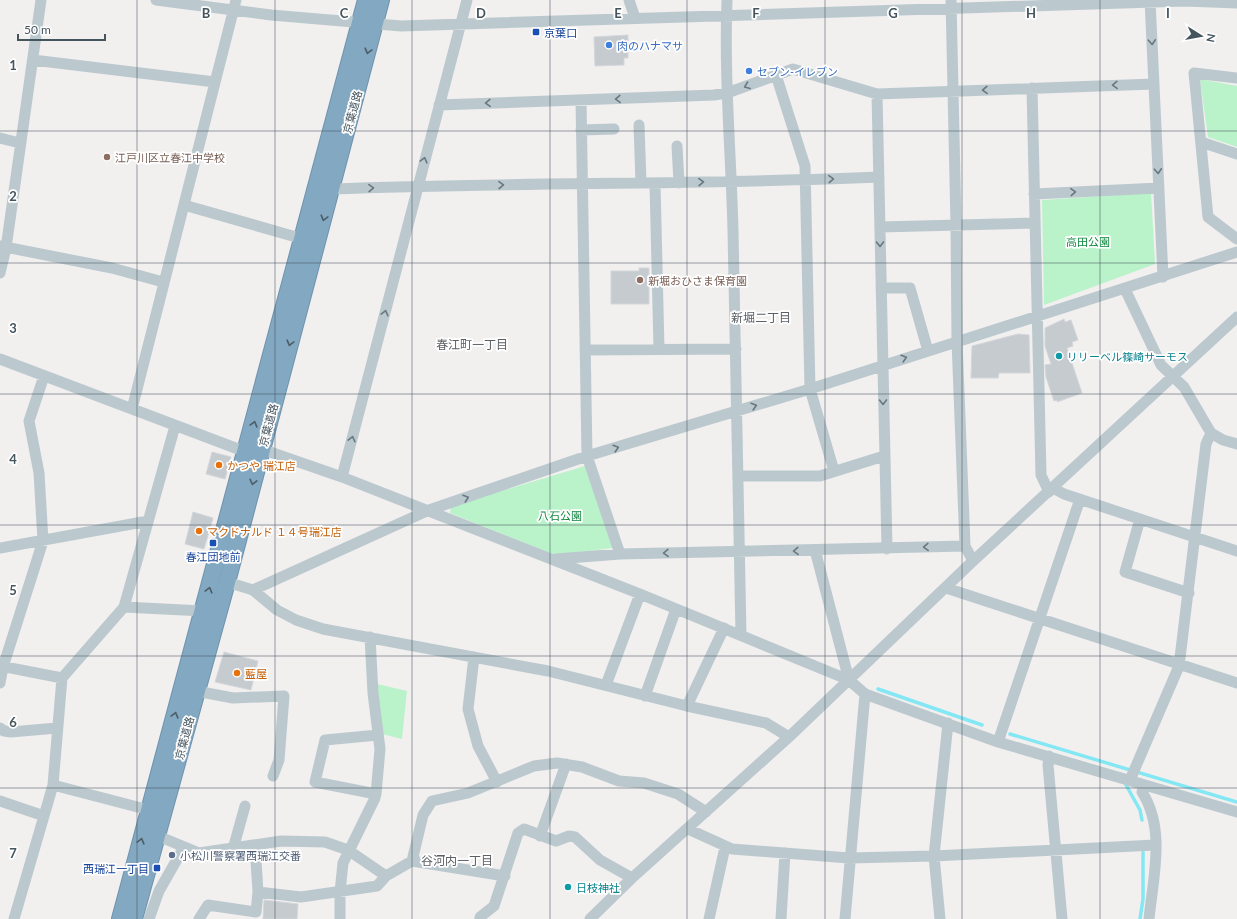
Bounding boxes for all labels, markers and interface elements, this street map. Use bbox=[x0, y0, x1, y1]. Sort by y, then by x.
text: B bbox=[202, 5, 211, 21]
text: C bbox=[340, 5, 349, 21]
text: D bbox=[476, 5, 486, 21]
text: E bbox=[614, 5, 622, 21]
text: F bbox=[752, 5, 760, 21]
text: G bbox=[888, 5, 898, 21]
text: H bbox=[1026, 5, 1036, 21]
text: I bbox=[1166, 5, 1170, 21]
scale bar bbox=[18, 16, 105, 42]
north arrow bbox=[1181, 16, 1221, 56]
text: 50 m bbox=[24, 22, 51, 37]
place label: 京葉口 bbox=[544, 26, 577, 39]
marker: 京葉口 bbox=[531, 27, 541, 37]
text: N bbox=[1204, 33, 1218, 43]
place label: 肉のハナマサ bbox=[617, 39, 683, 52]
one-way arrow bbox=[1148, 39, 1156, 45]
marker: 肉のハナマサ bbox=[604, 40, 614, 50]
one-way arrow bbox=[364, 47, 373, 54]
text: 1 bbox=[9, 57, 17, 73]
place label: セブン-イレブン bbox=[757, 65, 838, 78]
marker: セブン-イレブン bbox=[744, 66, 754, 76]
one-way arrow bbox=[743, 81, 750, 89]
one-way arrow bbox=[1112, 81, 1118, 89]
one-way arrow bbox=[982, 86, 988, 94]
street label: 京葉道路 bbox=[340, 89, 364, 135]
one-way arrow bbox=[615, 94, 621, 103]
one-way arrow bbox=[485, 99, 491, 107]
place label: 江戸川区立春江中学校 bbox=[115, 151, 225, 164]
marker: 江戸川区立春江中学校 bbox=[102, 152, 112, 162]
one-way arrow bbox=[419, 157, 428, 164]
one-way arrow bbox=[1154, 168, 1162, 174]
one-way arrow bbox=[828, 175, 834, 184]
one-way arrow bbox=[698, 178, 704, 187]
one-way arrow bbox=[498, 181, 504, 189]
one-way arrow bbox=[368, 183, 374, 192]
text: 2 bbox=[9, 188, 17, 204]
one-way arrow bbox=[1070, 188, 1076, 197]
one-way arrow bbox=[320, 214, 329, 221]
park label: 高田公園 bbox=[1066, 235, 1110, 248]
one-way arrow bbox=[876, 241, 884, 247]
place label: 新堀おひさま保育園 bbox=[648, 274, 747, 287]
marker: 新堀おひさま保育園 bbox=[635, 275, 645, 285]
one-way arrow bbox=[380, 310, 388, 317]
district label: 新堀二丁目 bbox=[731, 310, 791, 325]
text: 3 bbox=[9, 320, 17, 336]
district label: 春江町一丁目 bbox=[436, 337, 508, 352]
one-way arrow bbox=[286, 339, 295, 346]
place label: リリーベル篠崎サーモス bbox=[1067, 350, 1188, 363]
marker: リリーベル篠崎サーモス bbox=[1054, 351, 1064, 361]
one-way arrow bbox=[900, 354, 907, 363]
one-way arrow bbox=[879, 399, 887, 405]
street label: 京葉道路 bbox=[256, 402, 280, 448]
one-way arrow bbox=[750, 402, 757, 411]
one-way arrow bbox=[249, 421, 257, 427]
one-way arrow bbox=[347, 436, 356, 443]
one-way arrow bbox=[612, 444, 619, 453]
text: 4 bbox=[9, 451, 17, 467]
place label: かつや 瑞江店 bbox=[227, 459, 296, 472]
marker: かつや 瑞江店 bbox=[214, 460, 224, 470]
one-way arrow bbox=[249, 479, 257, 485]
one-way arrow bbox=[462, 494, 469, 502]
park label: 八石公園 bbox=[538, 509, 582, 522]
place label: マクドナルド １４号瑞江店 bbox=[207, 525, 342, 538]
marker: マクドナルド １４号瑞江店 bbox=[194, 526, 204, 536]
marker: 春江団地前 bbox=[208, 538, 218, 548]
one-way arrow bbox=[923, 543, 929, 552]
one-way arrow bbox=[793, 546, 799, 555]
one-way arrow bbox=[663, 549, 669, 557]
place label: 春江団地前 bbox=[186, 550, 241, 563]
text: 5 bbox=[9, 582, 17, 598]
one-way arrow bbox=[204, 587, 212, 593]
place label: 藍屋 bbox=[245, 667, 267, 680]
marker: 藍屋 bbox=[232, 668, 242, 678]
one-way arrow bbox=[170, 712, 178, 719]
text: 6 bbox=[9, 714, 17, 730]
street label: 京葉道路 bbox=[172, 715, 196, 761]
one-way arrow bbox=[136, 838, 144, 844]
text: 7 bbox=[9, 845, 17, 861]
place label: 小松川警察署西瑞江交番 bbox=[180, 849, 301, 862]
marker: 小松川警察署西瑞江交番 bbox=[167, 850, 177, 860]
district label: 谷河内一丁目 bbox=[421, 853, 493, 868]
place label: 西瑞江一丁目 bbox=[83, 862, 149, 875]
marker: 西瑞江一丁目 bbox=[152, 863, 162, 873]
place label: 日枝神社 bbox=[576, 881, 620, 894]
marker: 日枝神社 bbox=[563, 882, 573, 892]

